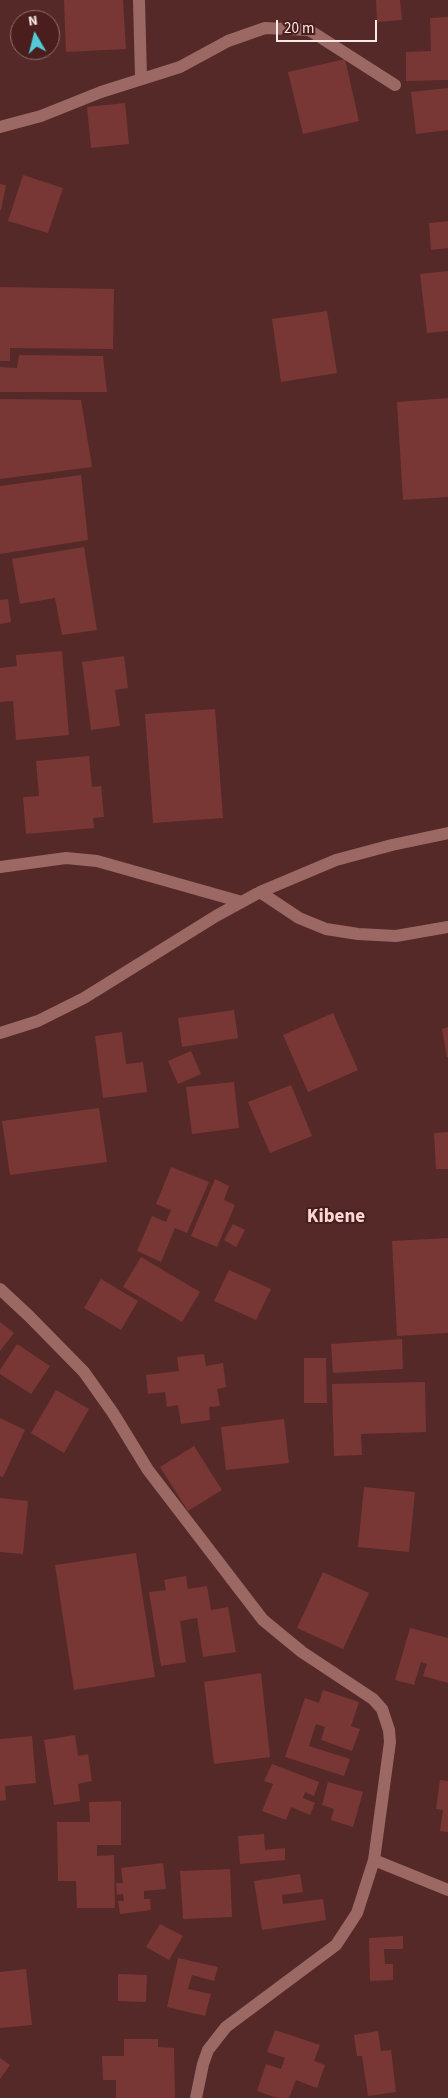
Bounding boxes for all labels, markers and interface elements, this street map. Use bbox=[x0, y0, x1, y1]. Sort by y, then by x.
north arrow bbox=[10, 10, 60, 60]
scale bar bbox=[278, 10, 379, 42]
text: N bbox=[27, 11, 39, 32]
text: 20 m bbox=[284, 18, 314, 39]
district label: Kibene bbox=[307, 1207, 365, 1229]

